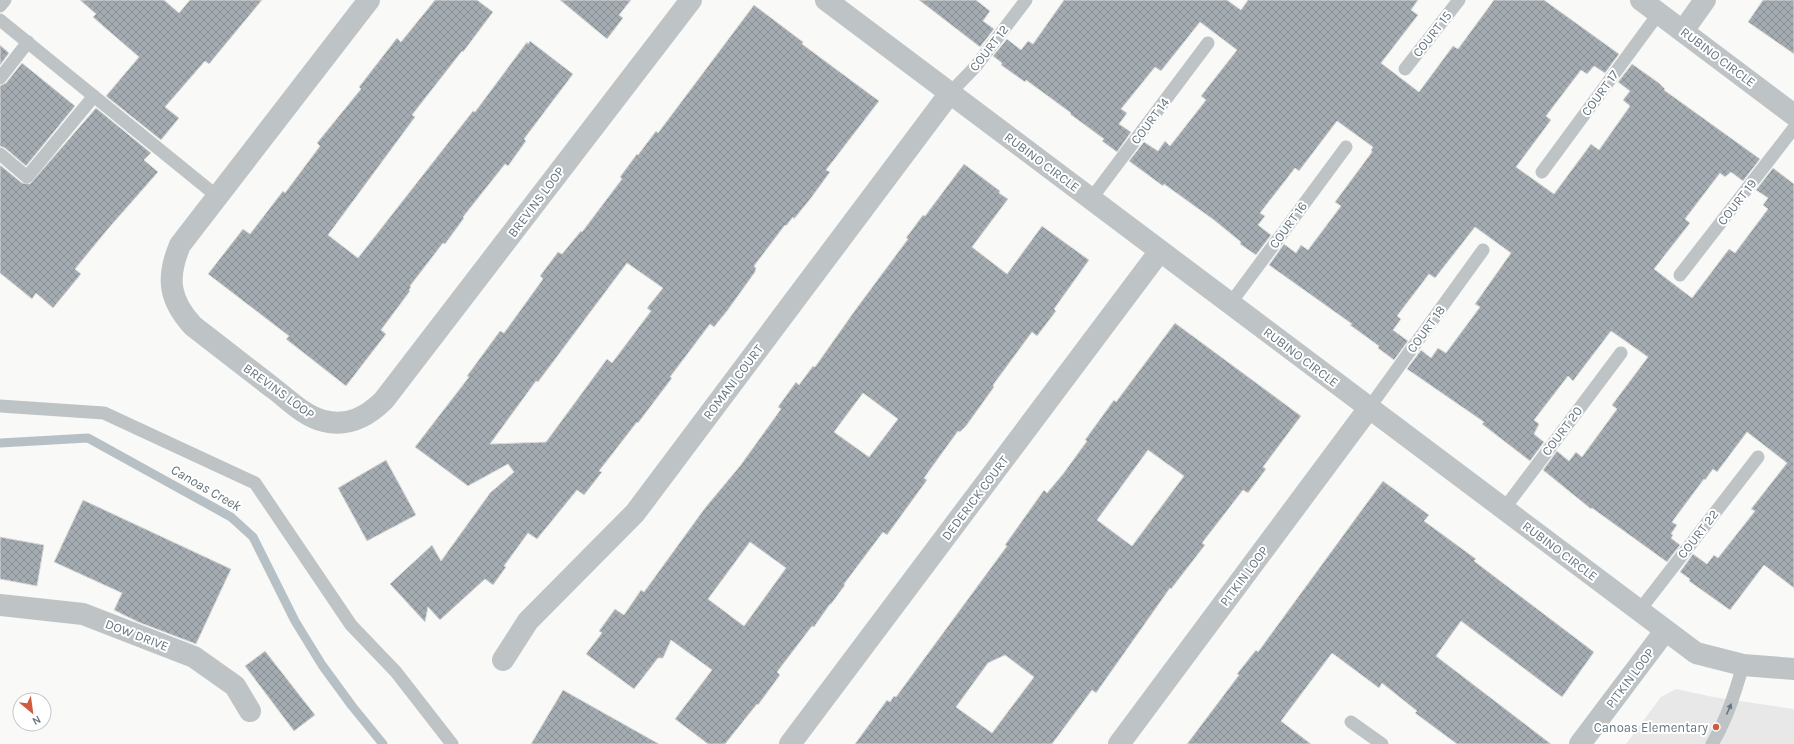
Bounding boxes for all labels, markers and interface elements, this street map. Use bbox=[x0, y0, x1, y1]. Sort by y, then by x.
street label: COURT 15 bbox=[1409, 8, 1455, 60]
street label: COURT 12 bbox=[966, 22, 1012, 74]
street label: RUBINO CIRCLE bbox=[1678, 24, 1758, 90]
street label: COURT 17 bbox=[1578, 67, 1622, 119]
street label: COURT 14 bbox=[1128, 95, 1172, 147]
street label: RUBINO CIRCLE bbox=[1002, 129, 1082, 195]
street label: BREVINS LOOP bbox=[505, 164, 567, 240]
street label: COURT 19 bbox=[1714, 176, 1760, 228]
street label: COURT 16 bbox=[1266, 199, 1310, 251]
street label: COURT 18 bbox=[1404, 302, 1448, 356]
street label: RUBINO CIRCLE bbox=[1261, 324, 1341, 390]
street label: ROMANI COURT bbox=[700, 341, 766, 422]
street label: BREVINS LOOP bbox=[241, 360, 317, 422]
street label: COURT 20 bbox=[1539, 403, 1586, 459]
street label: DEDERICK COURT bbox=[938, 453, 1012, 543]
water label: Canoas Creek bbox=[168, 461, 245, 515]
street label: COURT 22 bbox=[1674, 507, 1722, 561]
street label: RUBINO CIRCLE bbox=[1520, 518, 1600, 584]
street label: PITKIN LOOP bbox=[1217, 543, 1271, 609]
street label: DOW DRIVE bbox=[103, 616, 171, 654]
street label: PITKIN LOOP bbox=[1603, 645, 1657, 711]
north arrow bbox=[12, 692, 52, 732]
one-way arrow bbox=[1726, 704, 1732, 715]
text: N bbox=[30, 713, 43, 728]
place label: Canoas Elementary bbox=[1594, 720, 1708, 735]
marker: Canoas Elementary bbox=[1711, 722, 1721, 732]

